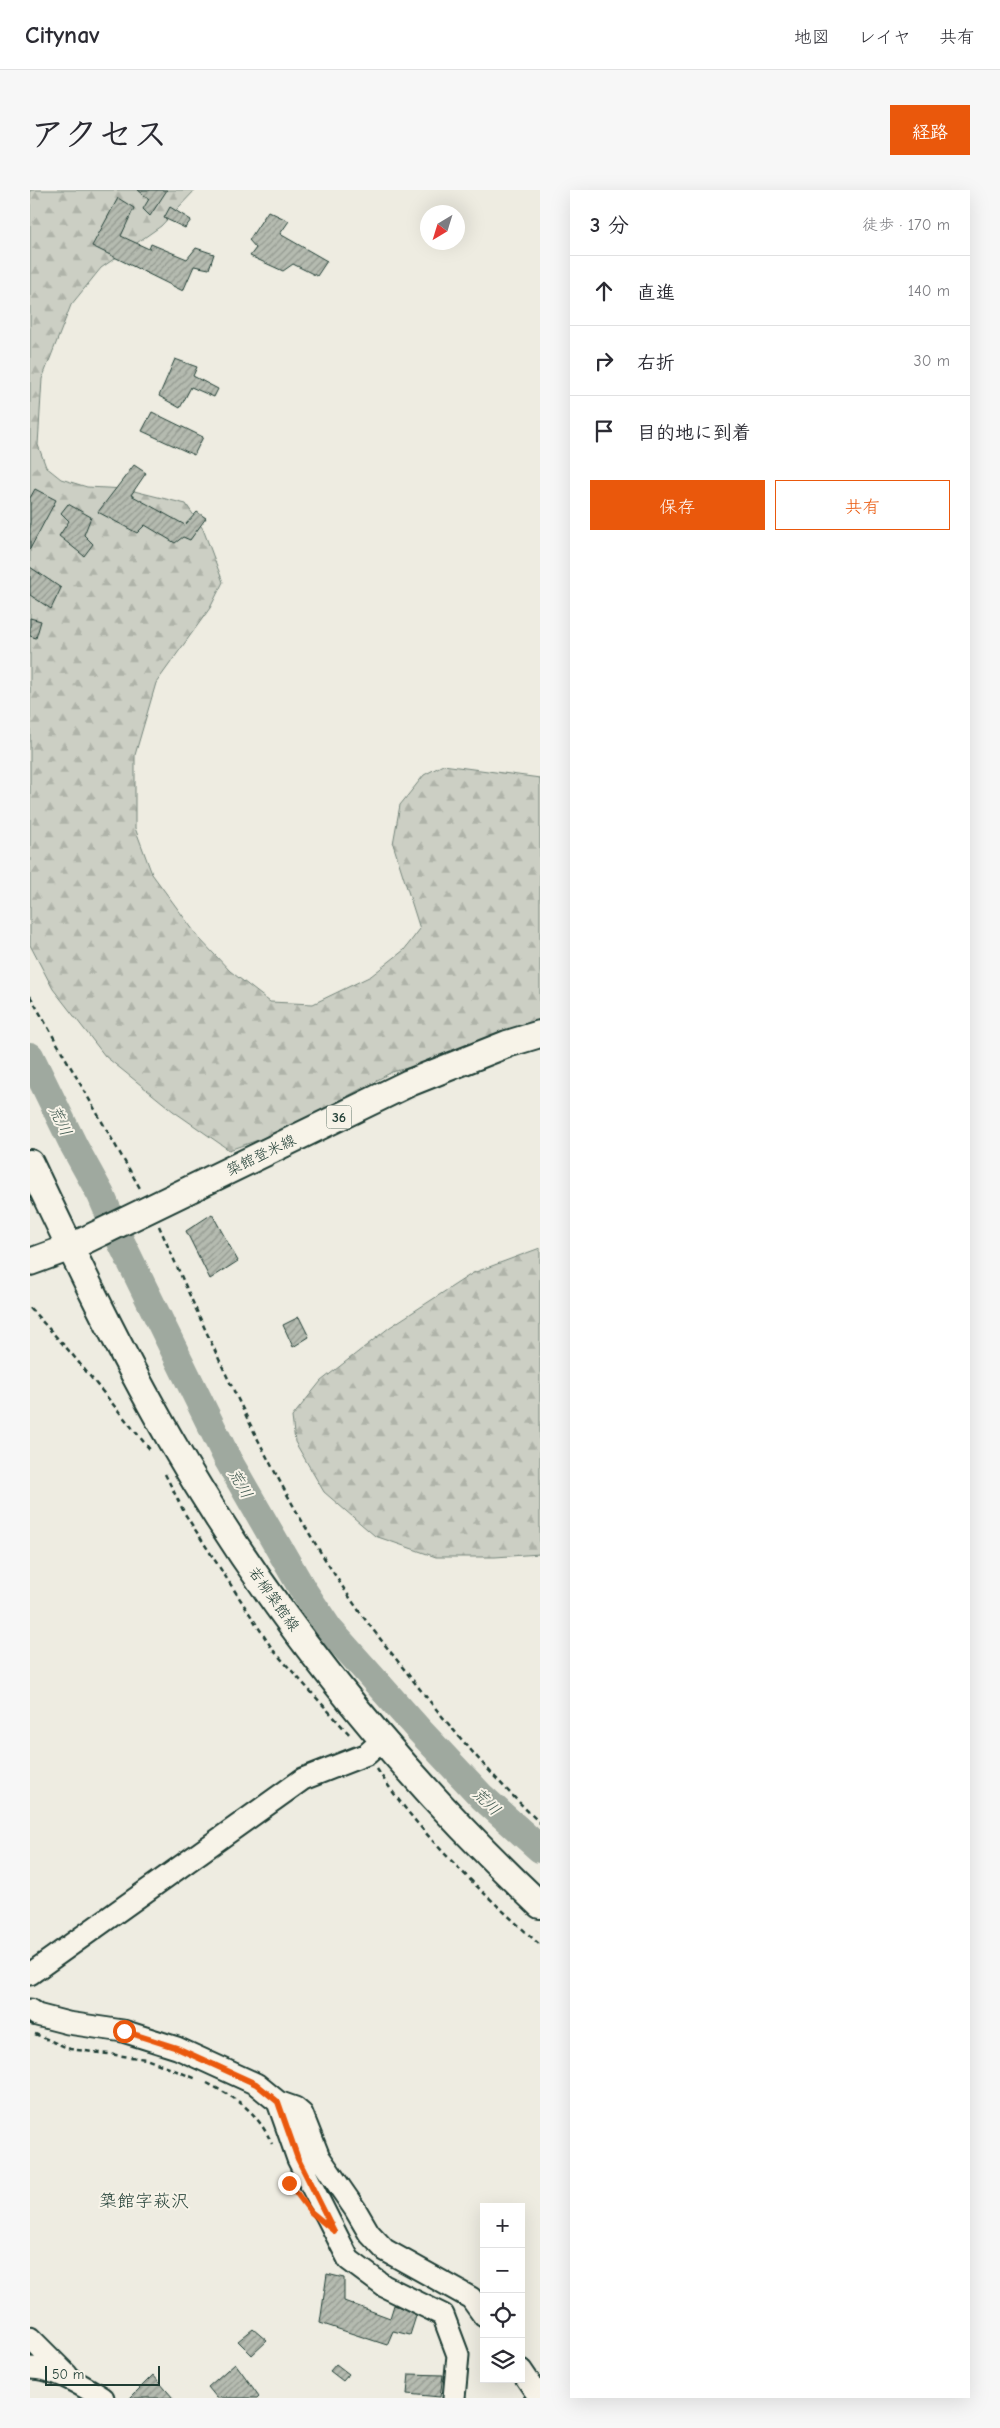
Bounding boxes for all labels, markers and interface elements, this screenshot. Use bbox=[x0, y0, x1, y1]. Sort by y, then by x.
text: Citynav bbox=[25, 21, 100, 49]
text: 地図 bbox=[794, 27, 830, 48]
text: レイヤ bbox=[858, 27, 911, 48]
text: 共有 bbox=[939, 27, 975, 48]
button: 経路 bbox=[890, 105, 970, 155]
text: アクセス bbox=[30, 114, 168, 155]
north arrow bbox=[420, 205, 465, 250]
text: 3 分 bbox=[590, 213, 629, 237]
text: 徒歩 · 170 m bbox=[862, 216, 950, 234]
icon: ahead bbox=[590, 277, 618, 305]
text: 直進 bbox=[637, 282, 675, 304]
text: 140 m bbox=[908, 282, 950, 300]
icon: right bbox=[590, 347, 618, 375]
text: 右折 bbox=[637, 352, 675, 374]
text: 30 m bbox=[914, 352, 950, 370]
icon: arrive bbox=[590, 417, 618, 445]
text: 目的地に到着 bbox=[637, 422, 751, 444]
button: 保存 bbox=[590, 480, 765, 530]
button: 共有 bbox=[775, 480, 950, 530]
water label: 荒川 bbox=[45, 1102, 75, 1139]
road number: 36 bbox=[326, 1106, 352, 1129]
street label: 築館登米線 bbox=[223, 1130, 299, 1180]
water label: 荒川 bbox=[224, 1465, 256, 1502]
street label: 若柳築館線 bbox=[245, 1563, 303, 1635]
water label: 荒川 bbox=[469, 1784, 504, 1819]
route start bbox=[113, 2020, 136, 2043]
route end bbox=[278, 2172, 301, 2195]
district label: 築館字萩沢 bbox=[99, 2191, 189, 2212]
map controls bbox=[480, 2203, 525, 2383]
button: + bbox=[480, 2203, 525, 2248]
button: − bbox=[480, 2248, 525, 2293]
button: locate bbox=[480, 2293, 525, 2338]
button: layers bbox=[480, 2338, 525, 2383]
scale bar bbox=[45, 2363, 160, 2386]
text: 50 m bbox=[52, 2366, 84, 2383]

